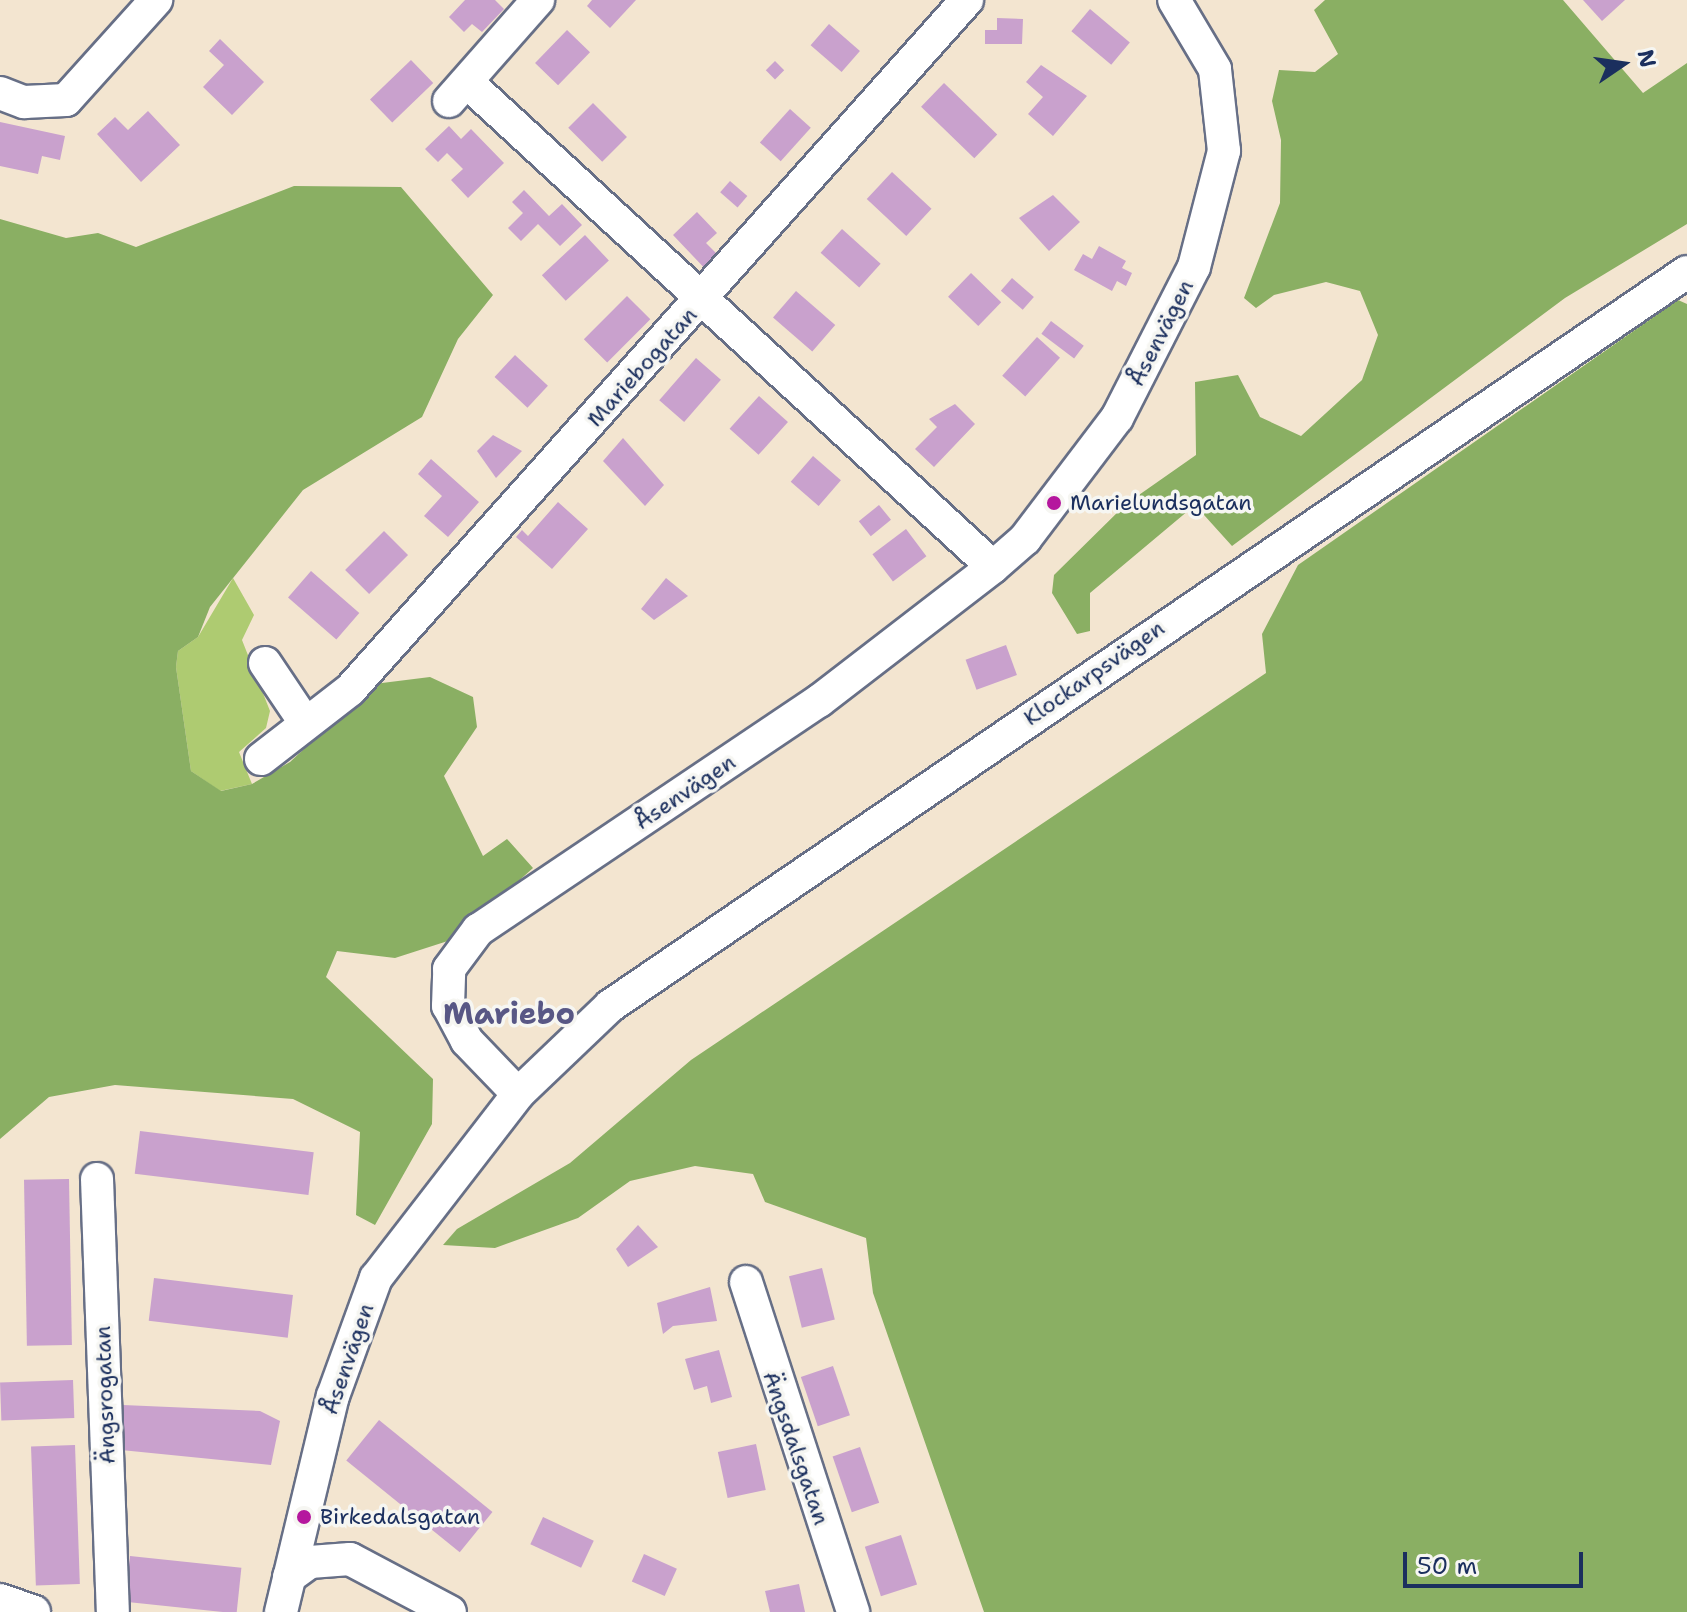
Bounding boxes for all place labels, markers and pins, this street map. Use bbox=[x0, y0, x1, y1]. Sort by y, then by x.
place label: Marielundsgatan bbox=[1070, 490, 1252, 516]
marker: Marielundsgatan bbox=[1045, 494, 1063, 512]
place label: Birkedalsgatan bbox=[320, 1504, 480, 1530]
marker: Birkedalsgatan bbox=[295, 1508, 313, 1526]

